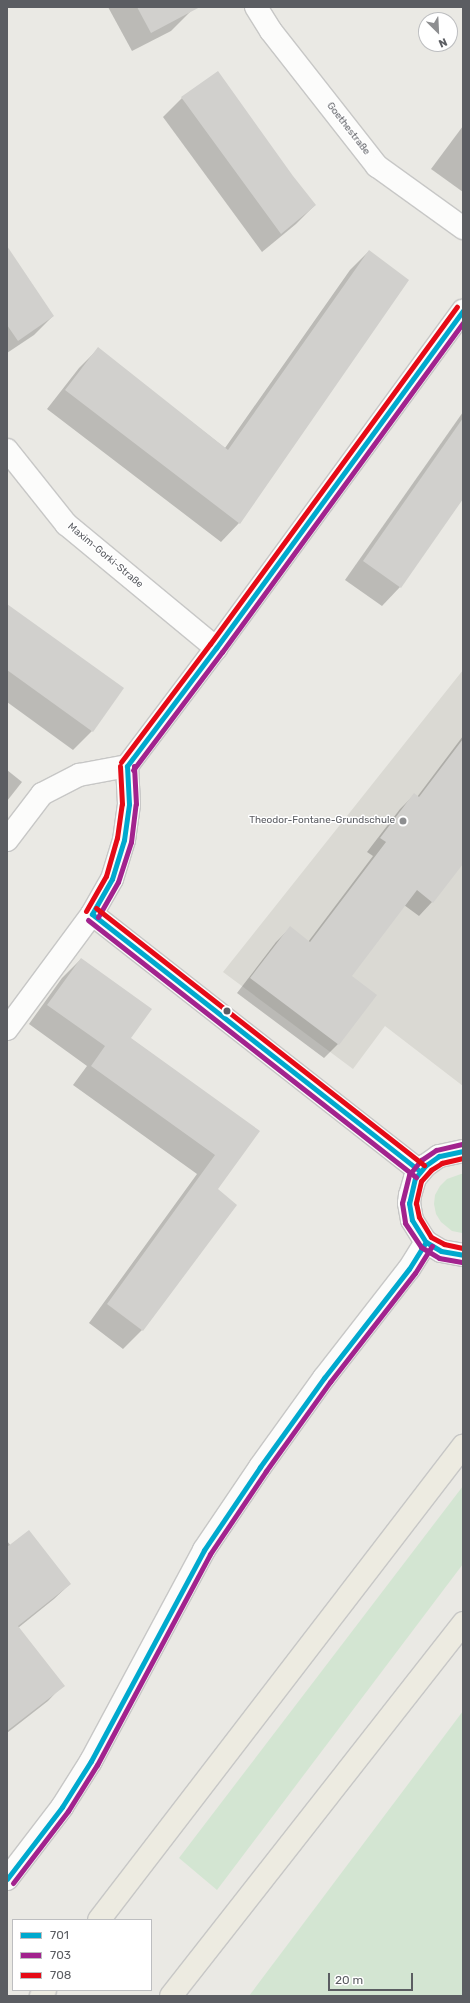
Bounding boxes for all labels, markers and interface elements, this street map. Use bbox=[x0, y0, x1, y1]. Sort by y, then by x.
north arrow bbox=[418, 12, 458, 52]
text: N bbox=[436, 35, 449, 50]
street label: Goethestraße bbox=[324, 100, 372, 158]
street label: Maxim-Gorki-Straße bbox=[65, 521, 145, 591]
place label: Theodor-Fontane-Grundschule bbox=[249, 815, 395, 827]
marker: Theodor-Fontane-Grundschule bbox=[398, 816, 408, 826]
unlabelled marker bbox=[222, 1006, 232, 1016]
legend bbox=[12, 1919, 152, 1991]
text: 701 bbox=[50, 1928, 69, 1942]
text: 703 bbox=[50, 1948, 71, 1962]
scale bar bbox=[330, 1965, 415, 1991]
text: 708 bbox=[50, 1968, 71, 1982]
text: 20 m bbox=[335, 1973, 363, 1987]

